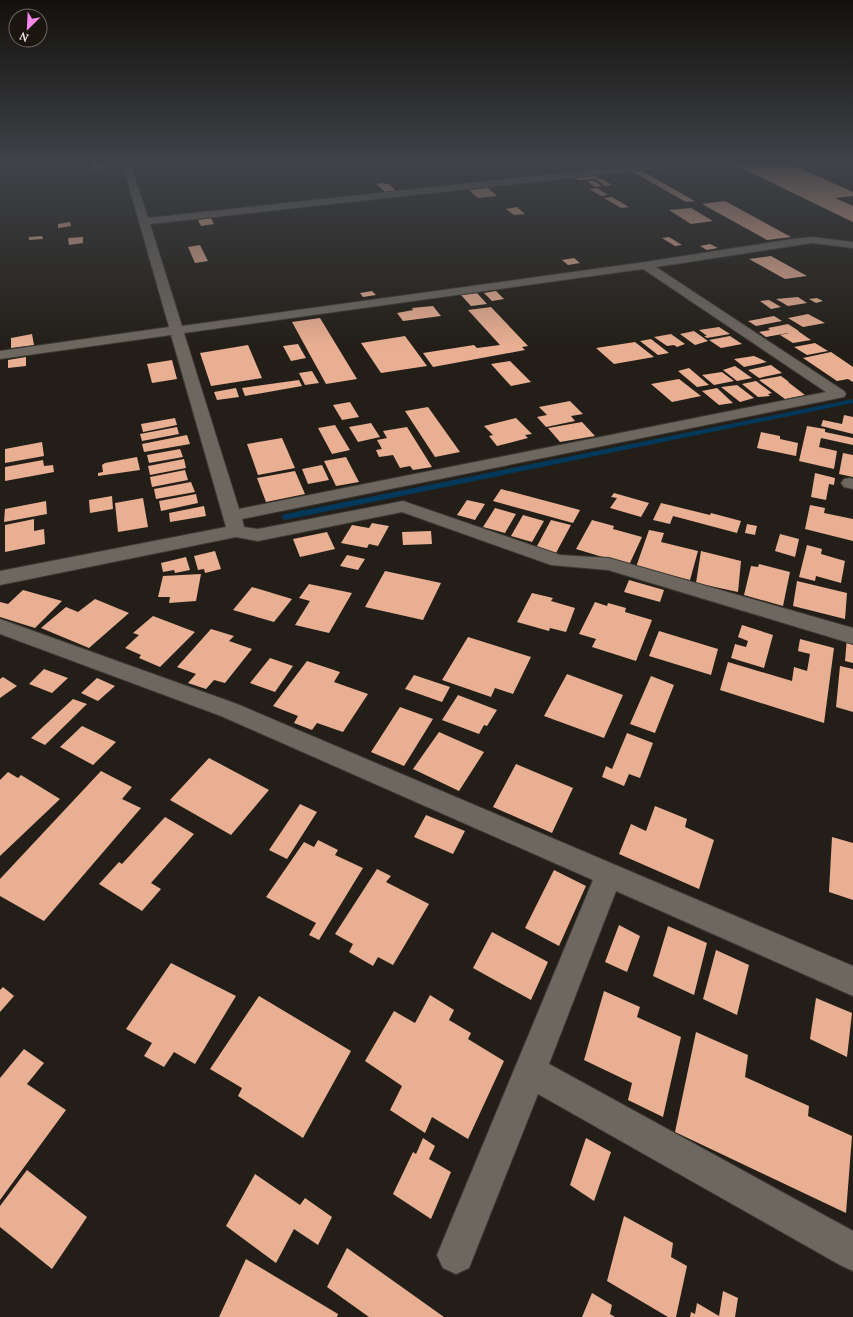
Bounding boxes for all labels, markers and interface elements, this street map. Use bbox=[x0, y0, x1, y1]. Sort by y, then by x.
north arrow bbox=[8, 8, 48, 48]
text: N bbox=[17, 29, 31, 45]

